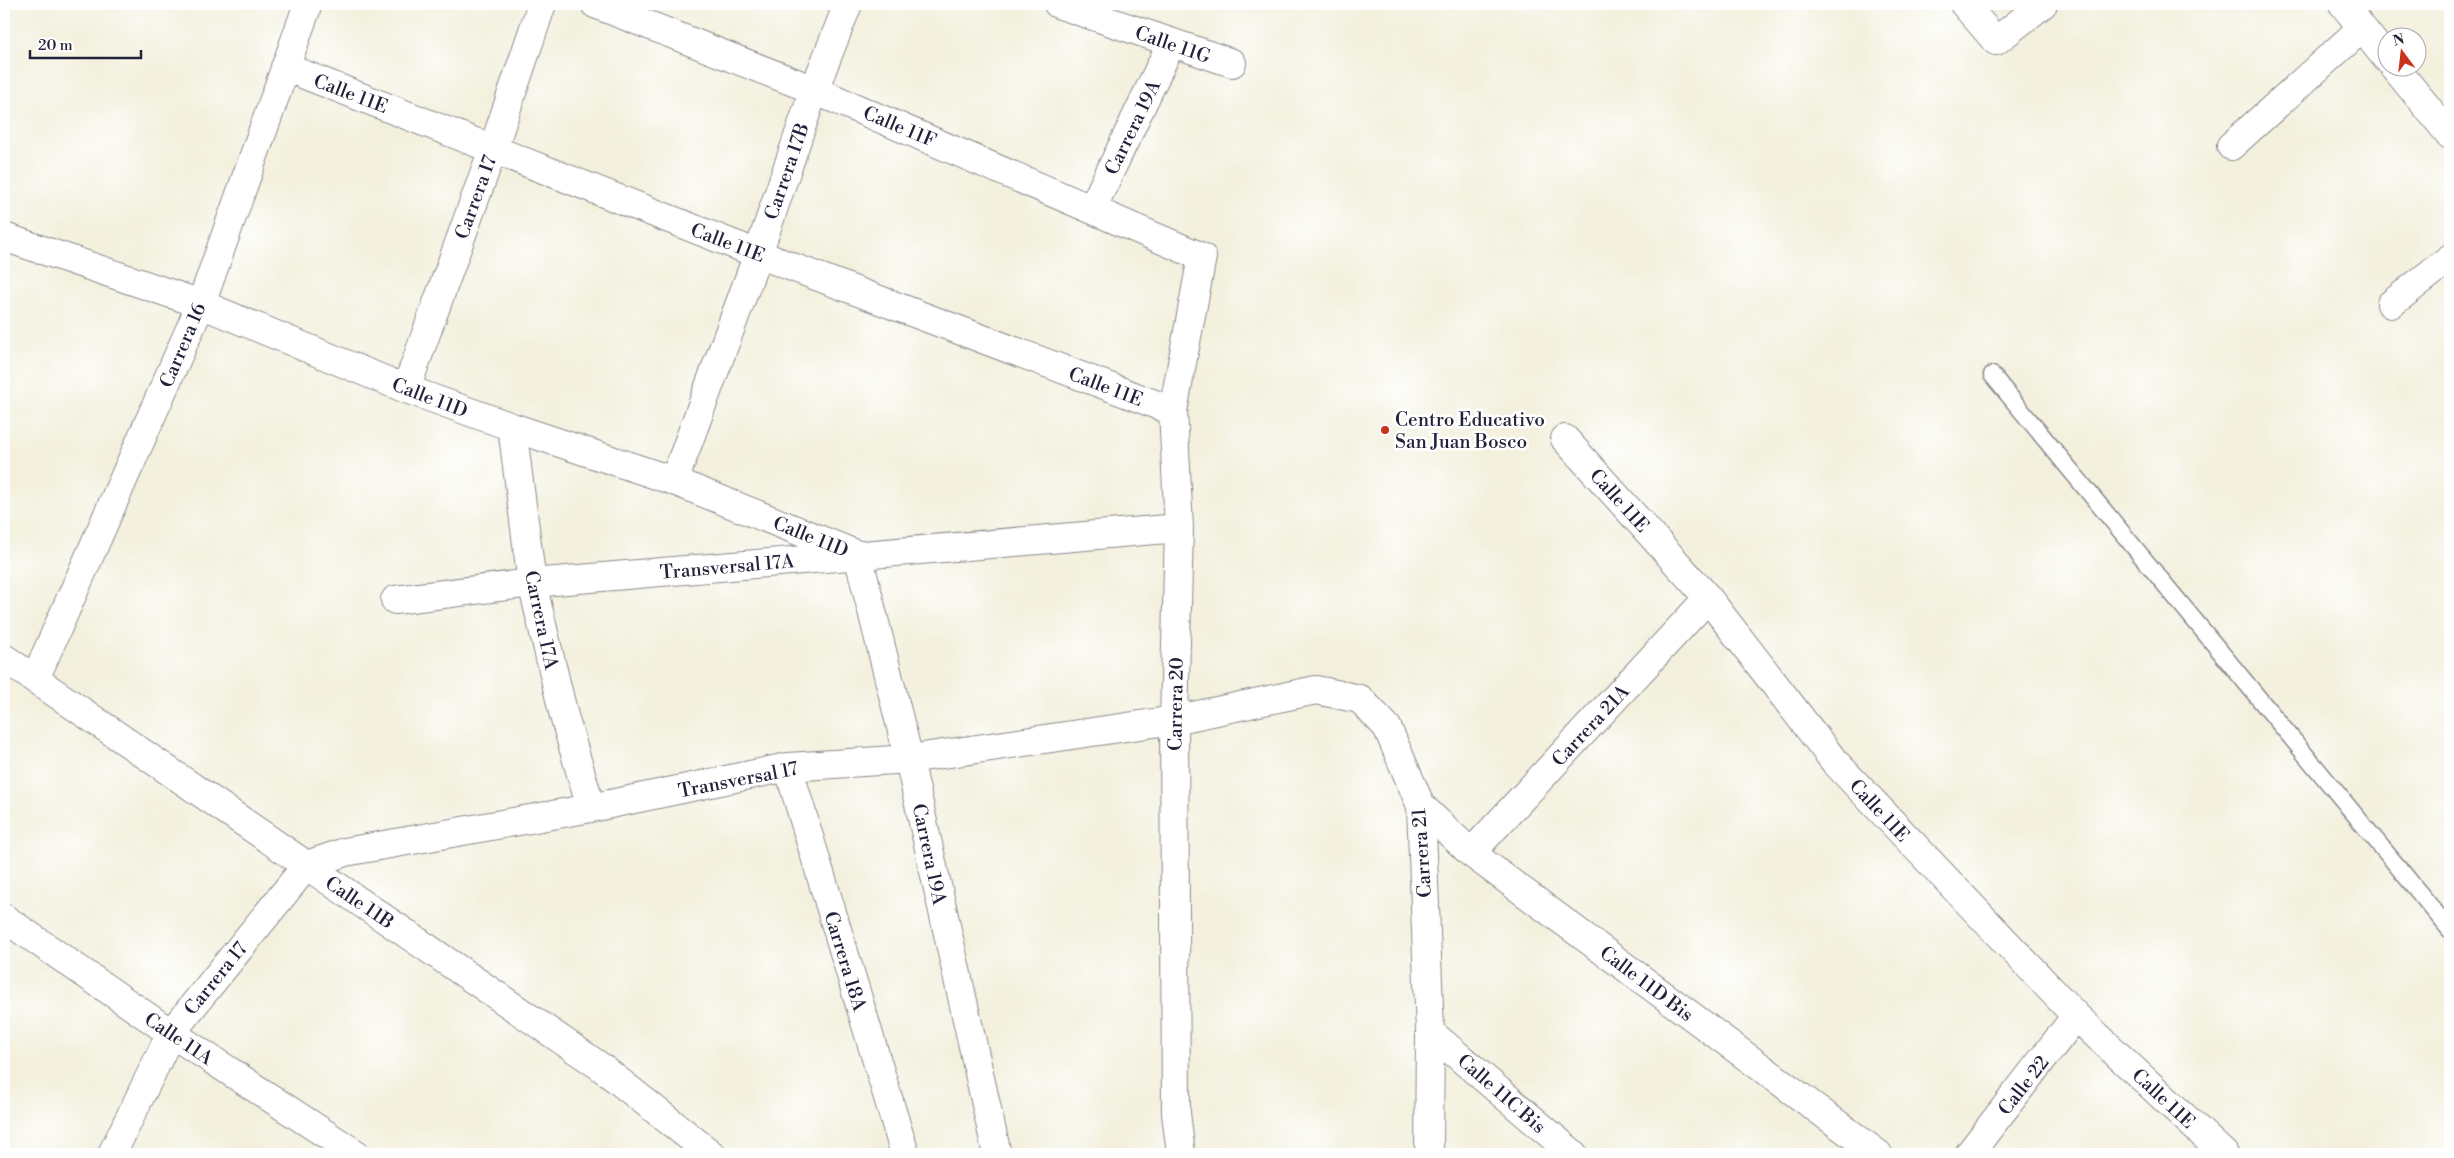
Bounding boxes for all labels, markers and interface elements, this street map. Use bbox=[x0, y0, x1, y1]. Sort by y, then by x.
street label: Calle 11G bbox=[1132, 21, 1214, 69]
scale bar bbox=[30, 28, 141, 60]
north arrow bbox=[2376, 28, 2426, 78]
text: N bbox=[2391, 30, 2407, 51]
text: 20 m bbox=[38, 36, 73, 55]
street label: Calle 11E bbox=[310, 69, 391, 119]
street label: Carrera 19A bbox=[1100, 75, 1167, 179]
street label: Calle 11F bbox=[860, 101, 940, 153]
street label: Carrera 17B bbox=[759, 120, 815, 223]
street label: Carrera 17 bbox=[450, 152, 502, 242]
street label: Calle 11E bbox=[687, 218, 768, 268]
street label: Carrera 16 bbox=[154, 299, 211, 391]
street label: Calle 11E bbox=[1065, 362, 1146, 412]
street label: Calle 11D bbox=[388, 373, 471, 423]
place label: Centro Educativo San Juan Bosco bbox=[1395, 408, 1545, 454]
marker: Centro Educativo San Juan Bosco bbox=[1379, 424, 1391, 436]
street label: Calle 11E bbox=[1584, 464, 1654, 538]
street label: Calle 11D bbox=[769, 511, 852, 563]
street label: Transversal 17A bbox=[659, 549, 796, 585]
street label: Carrera 17A bbox=[519, 569, 563, 673]
street label: Carrera 20 bbox=[1163, 657, 1189, 751]
street label: Carrera 21A bbox=[1547, 679, 1635, 771]
street label: Transversal 17 bbox=[676, 757, 801, 803]
street label: Calle 11E bbox=[1844, 774, 1914, 847]
street label: Carrera 19A bbox=[907, 802, 952, 908]
street label: Carrera 21 bbox=[1407, 807, 1437, 899]
street label: Calle 11B bbox=[320, 871, 398, 935]
street label: Carrera 18A bbox=[819, 909, 872, 1015]
street label: Carrera 17 bbox=[179, 937, 253, 1020]
street label: Calle 11D Bis bbox=[1595, 941, 1698, 1027]
street label: Calle 11A bbox=[140, 1007, 218, 1071]
street label: Calle 11C Bis bbox=[1452, 1049, 1550, 1139]
street label: Calle 22 bbox=[1993, 1051, 2055, 1120]
street label: Calle 11E bbox=[2127, 1064, 2200, 1134]

